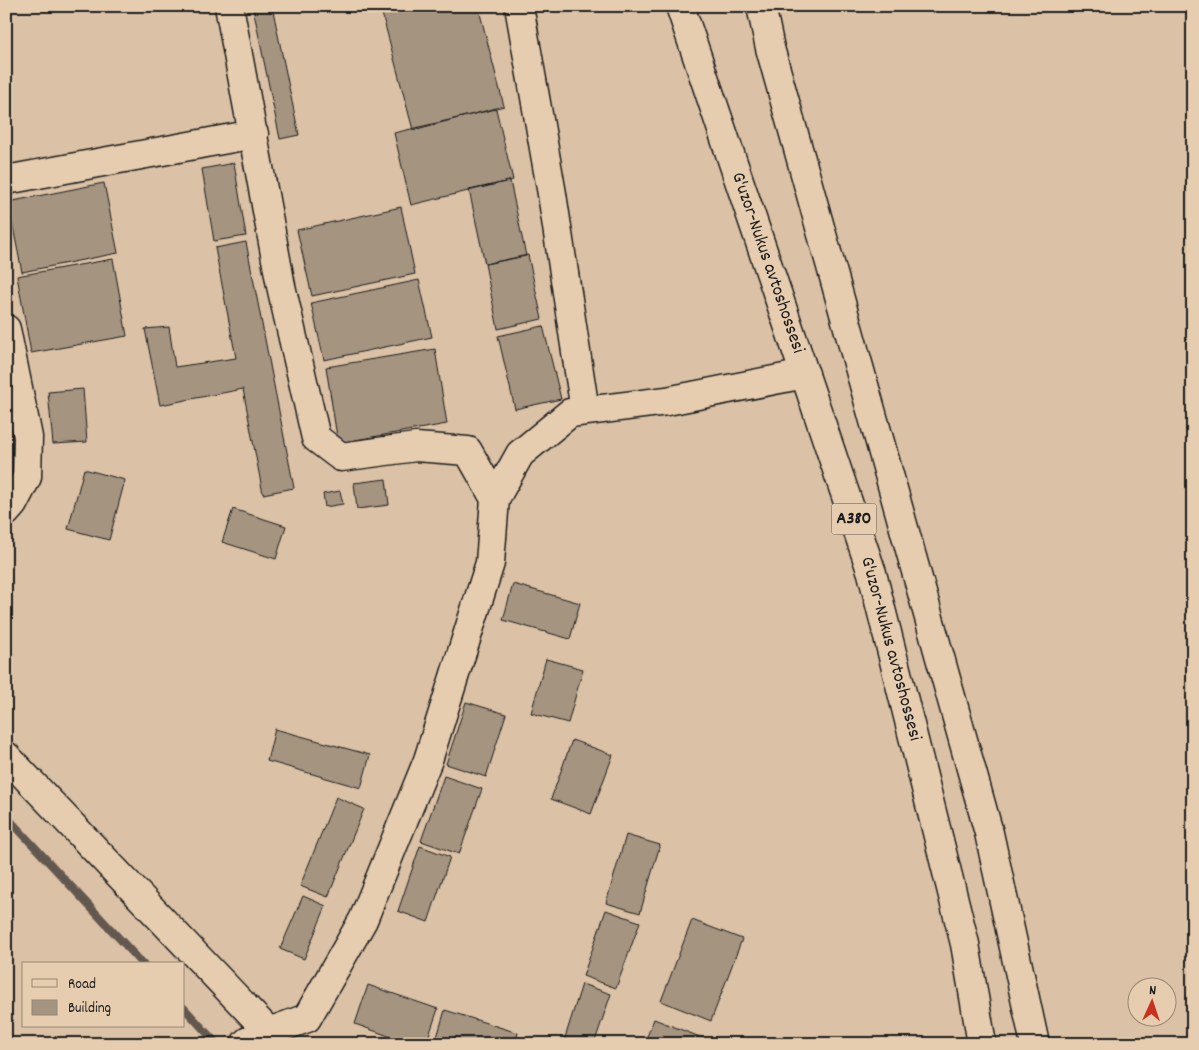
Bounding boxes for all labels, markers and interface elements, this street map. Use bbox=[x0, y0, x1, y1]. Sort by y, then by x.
street label: G'uzor-Nukus avtoshossesi bbox=[723, 169, 811, 358]
road number: A380 bbox=[832, 504, 876, 534]
street label: G'uzor-Nukus avtoshossesi bbox=[852, 554, 928, 745]
legend bbox=[22, 962, 185, 1028]
text: Road bbox=[68, 974, 96, 996]
north arrow bbox=[1126, 978, 1176, 1028]
text: N bbox=[1149, 981, 1157, 1001]
text: Building bbox=[68, 998, 111, 1020]

